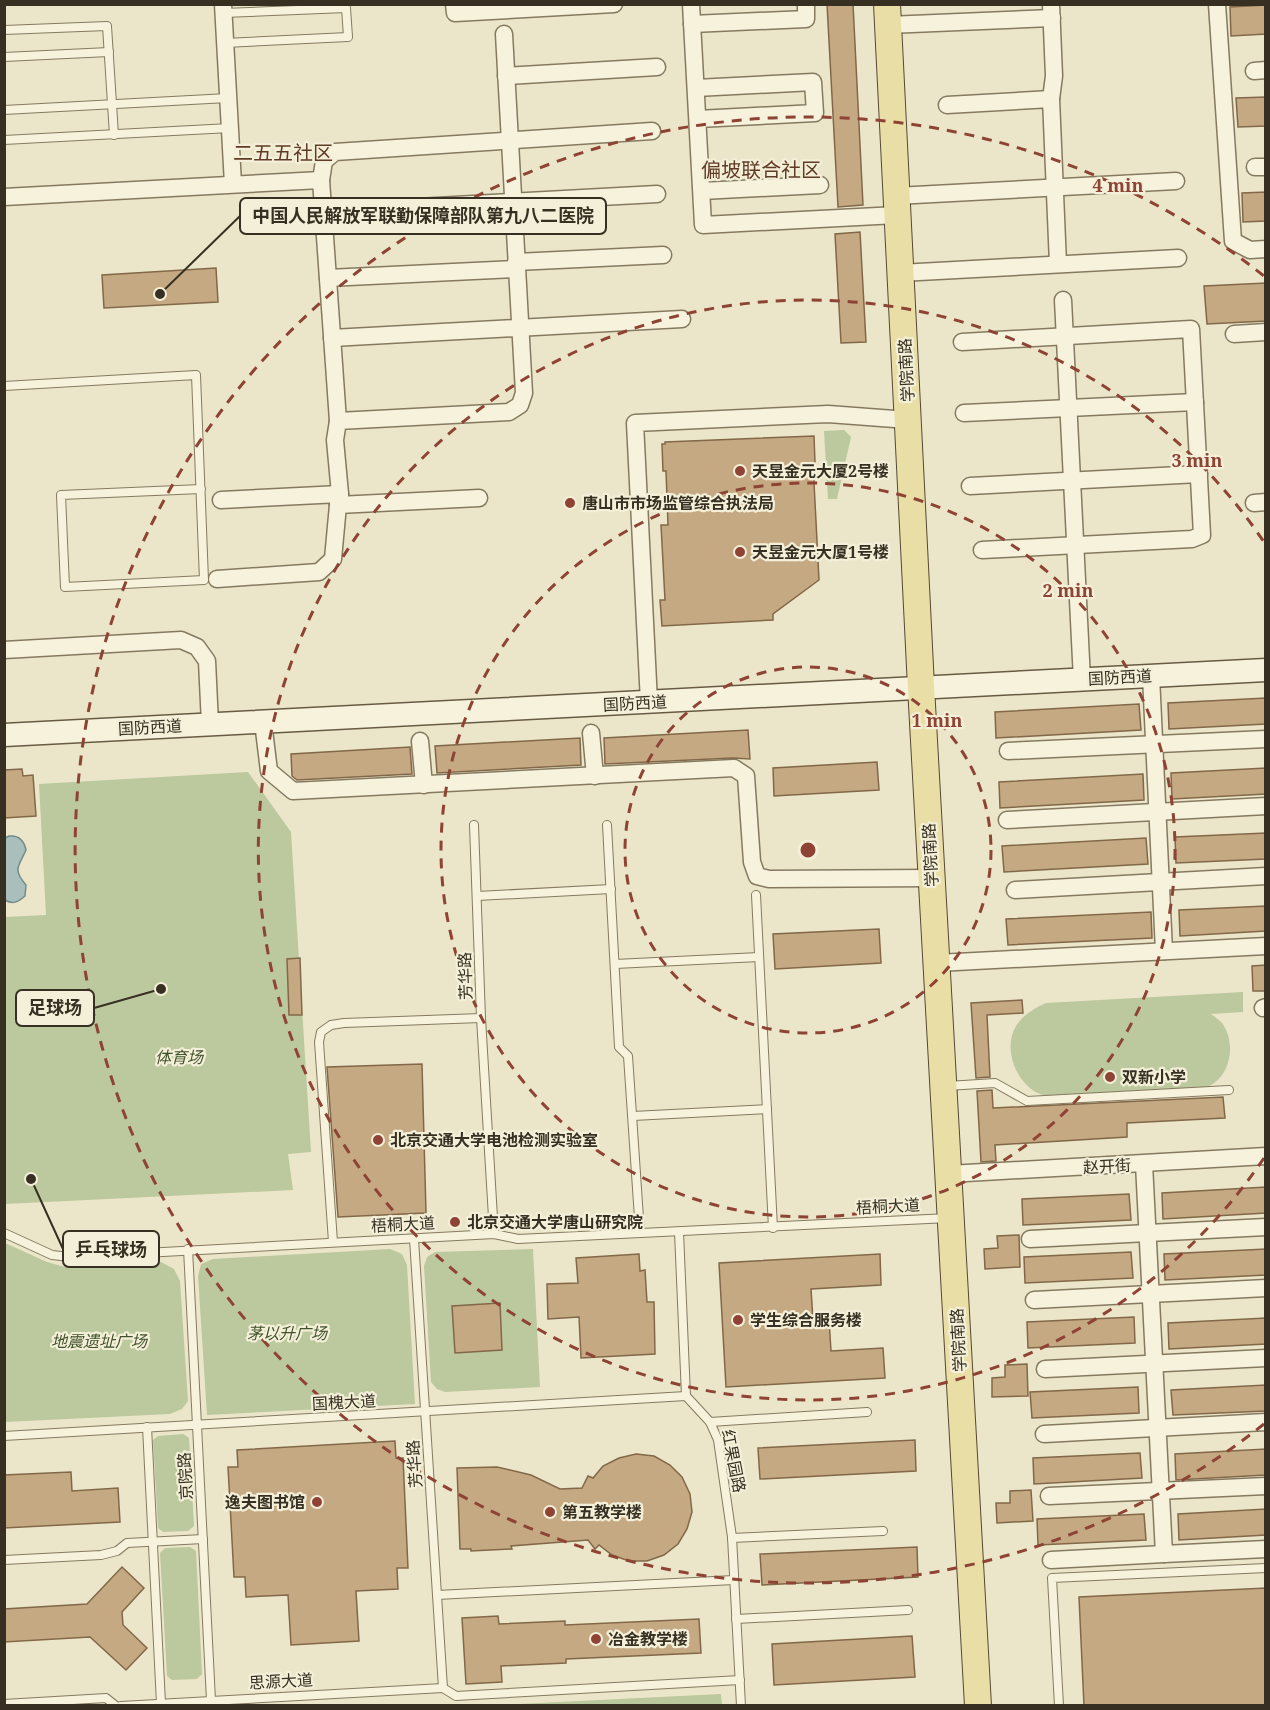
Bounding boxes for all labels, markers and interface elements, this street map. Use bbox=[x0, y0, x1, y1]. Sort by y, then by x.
district label: 二五五社区 bbox=[233, 139, 333, 166]
district label: 偏坡联合社区 bbox=[701, 156, 821, 183]
text: 4 min bbox=[1093, 173, 1143, 197]
callout: 中国人民解放军联勤保障部队第九八二医院 bbox=[240, 198, 606, 234]
text: 中国人民解放军联勤保障部队第九八二医院 bbox=[252, 203, 594, 227]
street label: 学院南路 bbox=[893, 337, 919, 403]
text: 3 min bbox=[1172, 448, 1222, 472]
place label: 天昱金元大厦2号楼 bbox=[752, 460, 889, 482]
marker: 天昱金元大厦2号楼 bbox=[733, 464, 747, 478]
place label: 唐山市市场监管综合执法局 bbox=[582, 492, 774, 514]
marker: 唐山市市场监管综合执法局 bbox=[563, 496, 577, 510]
place label: 天昱金元大厦1号楼 bbox=[752, 541, 889, 563]
marker: 天昱金元大厦1号楼 bbox=[733, 545, 747, 559]
text: 2 min bbox=[1043, 578, 1093, 602]
street label: 国防西道 bbox=[1087, 664, 1153, 690]
street label: 国防西道 bbox=[602, 690, 668, 716]
text: 1 min bbox=[912, 708, 962, 732]
street label: 国防西道 bbox=[117, 714, 183, 740]
street label: 学院南路 bbox=[917, 822, 943, 888]
centre of rings bbox=[798, 840, 818, 860]
street label: 芳华路 bbox=[453, 952, 477, 1000]
callout: 足球场 bbox=[16, 990, 94, 1026]
text: 足球场 bbox=[28, 995, 82, 1019]
park label: 体育场 bbox=[155, 1046, 205, 1068]
place label: 双新小学 bbox=[1122, 1066, 1186, 1088]
marker: 双新小学 bbox=[1103, 1070, 1117, 1084]
place label: 北京交通大学电池检测实验室 bbox=[390, 1129, 598, 1151]
marker: 北京交通大学电池检测实验室 bbox=[371, 1133, 385, 1147]
street label: 赵开街 bbox=[1082, 1154, 1132, 1178]
street label: 梧桐大道 bbox=[855, 1193, 921, 1219]
street label: 梧桐大道 bbox=[370, 1211, 436, 1237]
place label: 北京交通大学唐山研究院 bbox=[467, 1211, 643, 1233]
marker: 北京交通大学唐山研究院 bbox=[448, 1215, 462, 1229]
callout: 乒乓球场 bbox=[63, 1231, 159, 1267]
text: 乒乓球场 bbox=[75, 1237, 147, 1261]
street label: 学院南路 bbox=[945, 1307, 971, 1373]
place label: 学生综合服务楼 bbox=[750, 1309, 862, 1331]
marker: 学生综合服务楼 bbox=[731, 1313, 745, 1327]
park label: 茅以升广场 bbox=[247, 1322, 329, 1344]
park label: 地震遗址广场 bbox=[51, 1330, 149, 1352]
street label: 国槐大道 bbox=[311, 1389, 377, 1415]
street label: 红果园路 bbox=[717, 1427, 751, 1495]
street label: 芳华路 bbox=[401, 1439, 427, 1489]
street label: 京院路 bbox=[173, 1451, 197, 1501]
place label: 逸夫图书馆 bbox=[225, 1491, 305, 1513]
marker: 逸夫图书馆 bbox=[310, 1495, 324, 1509]
place label: 第五教学楼 bbox=[562, 1501, 642, 1523]
marker: 第五教学楼 bbox=[543, 1505, 557, 1519]
place label: 冶金教学楼 bbox=[608, 1628, 688, 1650]
marker: 冶金教学楼 bbox=[589, 1632, 603, 1646]
street label: 思源大道 bbox=[248, 1668, 314, 1694]

